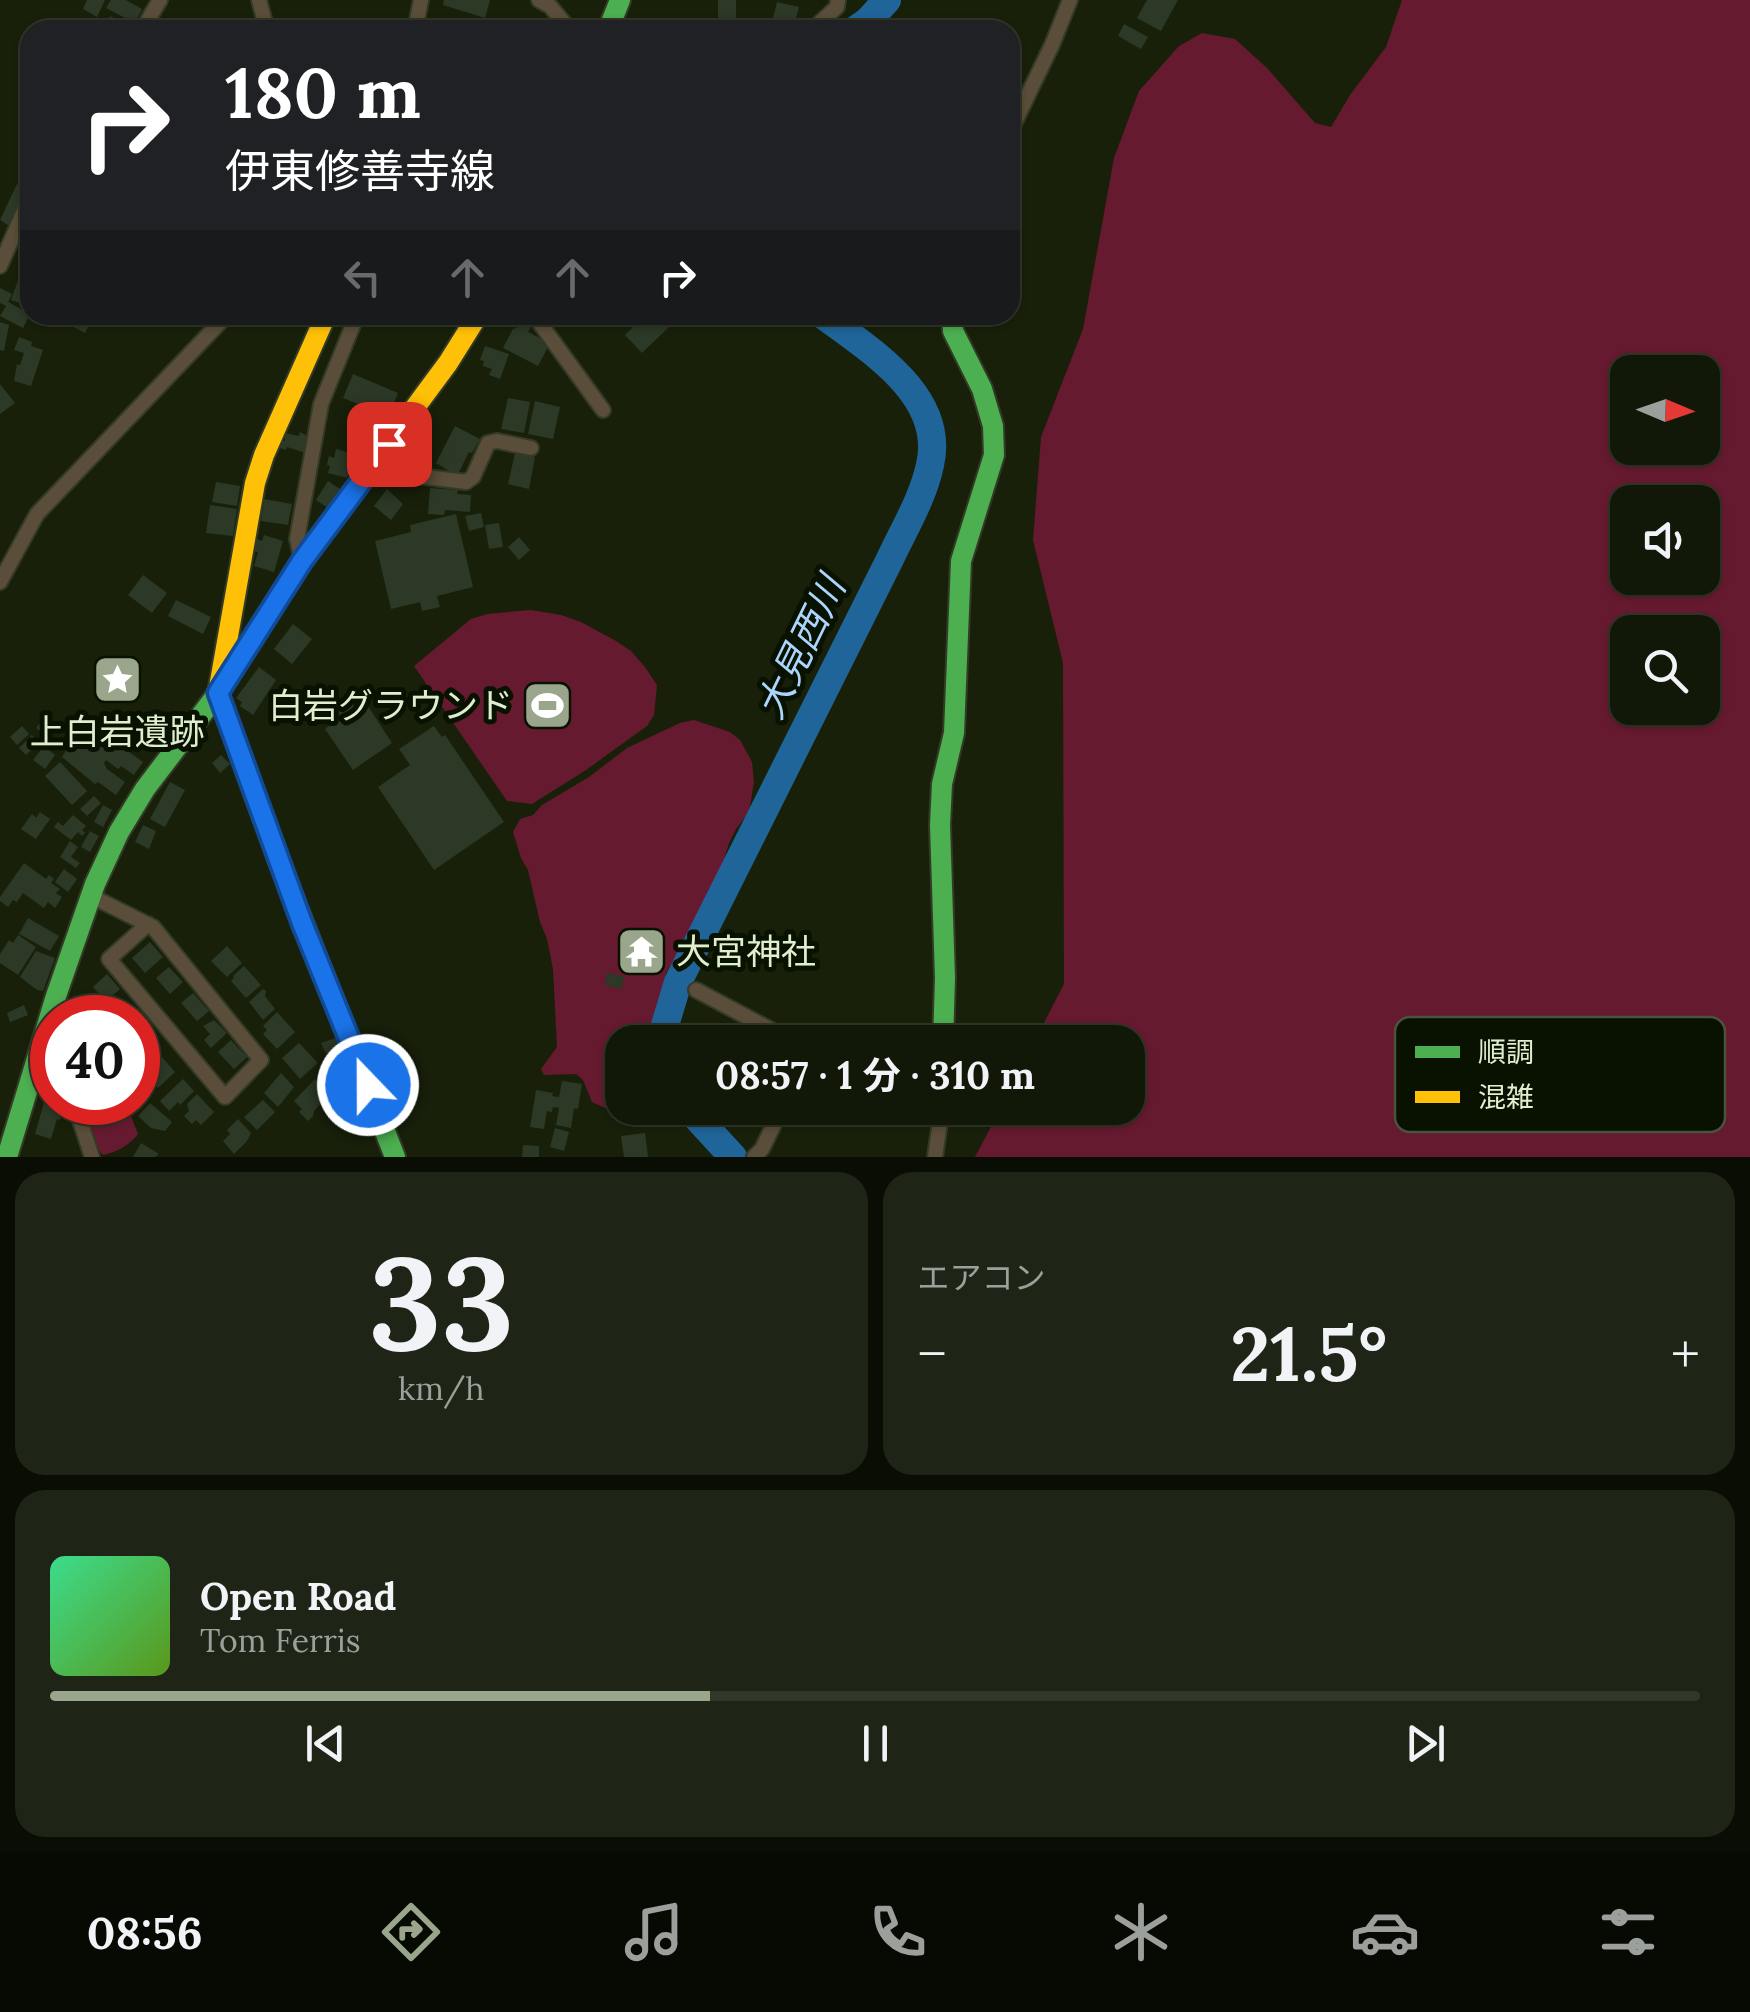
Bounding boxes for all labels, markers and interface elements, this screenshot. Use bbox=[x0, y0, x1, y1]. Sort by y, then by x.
text: 180 m bbox=[225, 48, 421, 137]
icon: right bbox=[60, 60, 190, 190]
text: 伊東修善寺線 bbox=[225, 142, 495, 199]
icon: left bbox=[335, 250, 390, 305]
icon: ahead bbox=[440, 250, 495, 305]
icon: ahead bbox=[545, 250, 600, 305]
icon: right bbox=[650, 250, 705, 305]
north arrow bbox=[1610, 355, 1720, 465]
map controls bbox=[1610, 355, 1720, 725]
pin bbox=[347, 402, 432, 487]
icon: arrive bbox=[362, 417, 417, 472]
button: sound bbox=[1610, 485, 1720, 595]
water label: 大見西川 bbox=[745, 565, 857, 726]
button: search bbox=[1610, 615, 1720, 725]
place icon: 上白岩遺跡 bbox=[91, 653, 143, 705]
sports icon: 白岩グラウンド bbox=[522, 679, 574, 731]
place label: 白岩グラウンド bbox=[268, 683, 513, 728]
place label: 上白岩遺跡 bbox=[29, 709, 205, 754]
temple icon: 大宮神社 bbox=[615, 925, 667, 977]
place label: 大宮神社 bbox=[676, 929, 816, 974]
speed limit sign: 40 bbox=[30, 995, 160, 1125]
legend bbox=[1395, 1017, 1725, 1132]
position arrow bbox=[316, 1033, 420, 1137]
text: 順調 bbox=[1478, 1034, 1534, 1070]
text: 08:57 · 1 分 · 310 m bbox=[715, 1051, 1035, 1099]
text: 混雑 bbox=[1478, 1079, 1534, 1115]
text: 33 bbox=[368, 1219, 514, 1386]
text: エアコン bbox=[918, 1257, 1046, 1298]
text: 21.5° bbox=[1230, 1306, 1387, 1402]
text: − bbox=[918, 1319, 947, 1389]
text: + bbox=[1671, 1319, 1700, 1389]
text: km/h bbox=[398, 1368, 484, 1409]
text: Open Road bbox=[200, 1572, 396, 1620]
text: Tom Ferris bbox=[200, 1620, 361, 1661]
icon: previous bbox=[298, 1716, 353, 1771]
icon: pause bbox=[848, 1716, 903, 1771]
icon: next bbox=[1398, 1716, 1453, 1771]
icon: directions bbox=[376, 1897, 446, 1967]
icon: music bbox=[619, 1897, 689, 1967]
icon: phone bbox=[863, 1897, 933, 1967]
icon: climate bbox=[1106, 1897, 1176, 1967]
icon: car bbox=[1350, 1897, 1420, 1967]
icon: filters bbox=[1593, 1897, 1663, 1967]
text: 08:56 bbox=[87, 1904, 203, 1961]

